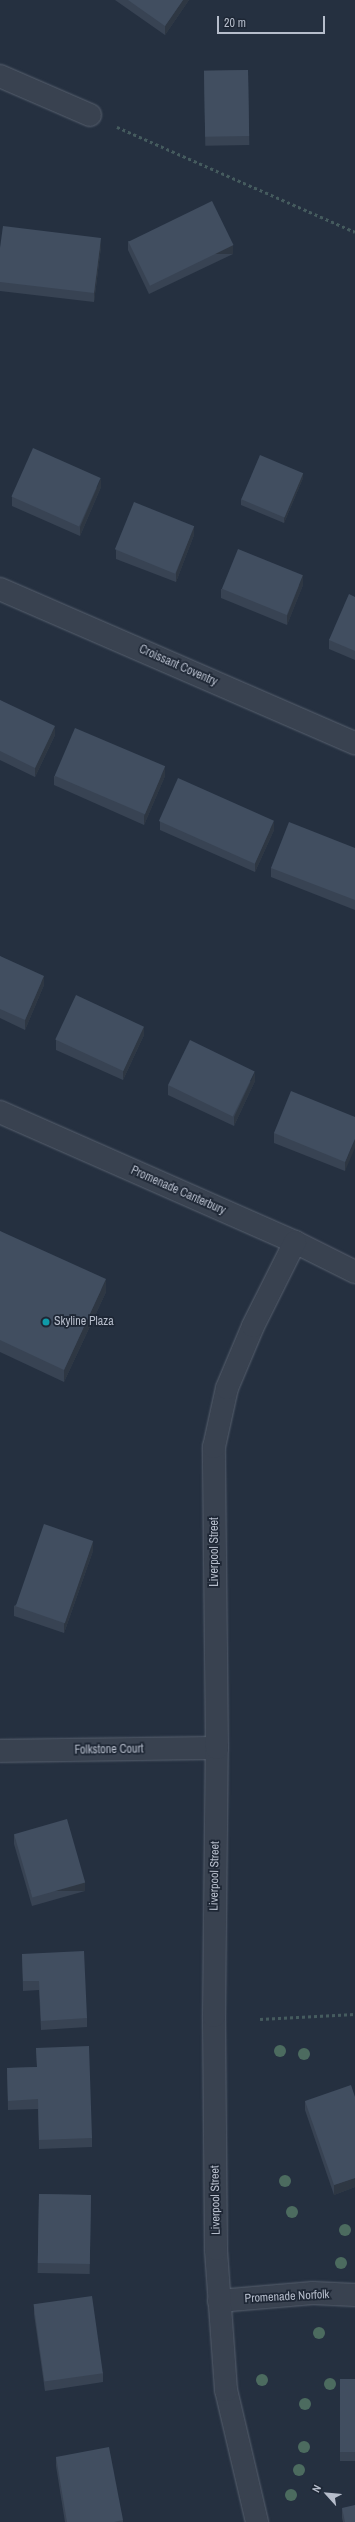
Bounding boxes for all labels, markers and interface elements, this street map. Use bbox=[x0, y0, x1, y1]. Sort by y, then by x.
scale bar bbox=[219, 8, 327, 34]
text: 20 m bbox=[224, 15, 246, 31]
street label: Croissant Coventry bbox=[137, 642, 219, 690]
street label: Promenade Canterbury bbox=[128, 1164, 228, 1218]
place label: Skyline Plaza bbox=[54, 1315, 114, 1329]
marker: Skyline Plaza bbox=[41, 1317, 51, 1327]
street label: Liverpool Street bbox=[208, 1517, 222, 1587]
street label: Folkstone Court bbox=[74, 1742, 144, 1758]
street label: Liverpool Street bbox=[207, 1841, 223, 1911]
street label: Liverpool Street bbox=[208, 2165, 224, 2235]
street label: Promenade Norfolk bbox=[244, 2288, 330, 2306]
north arrow bbox=[307, 2474, 347, 2514]
text: N bbox=[309, 2482, 324, 2495]

